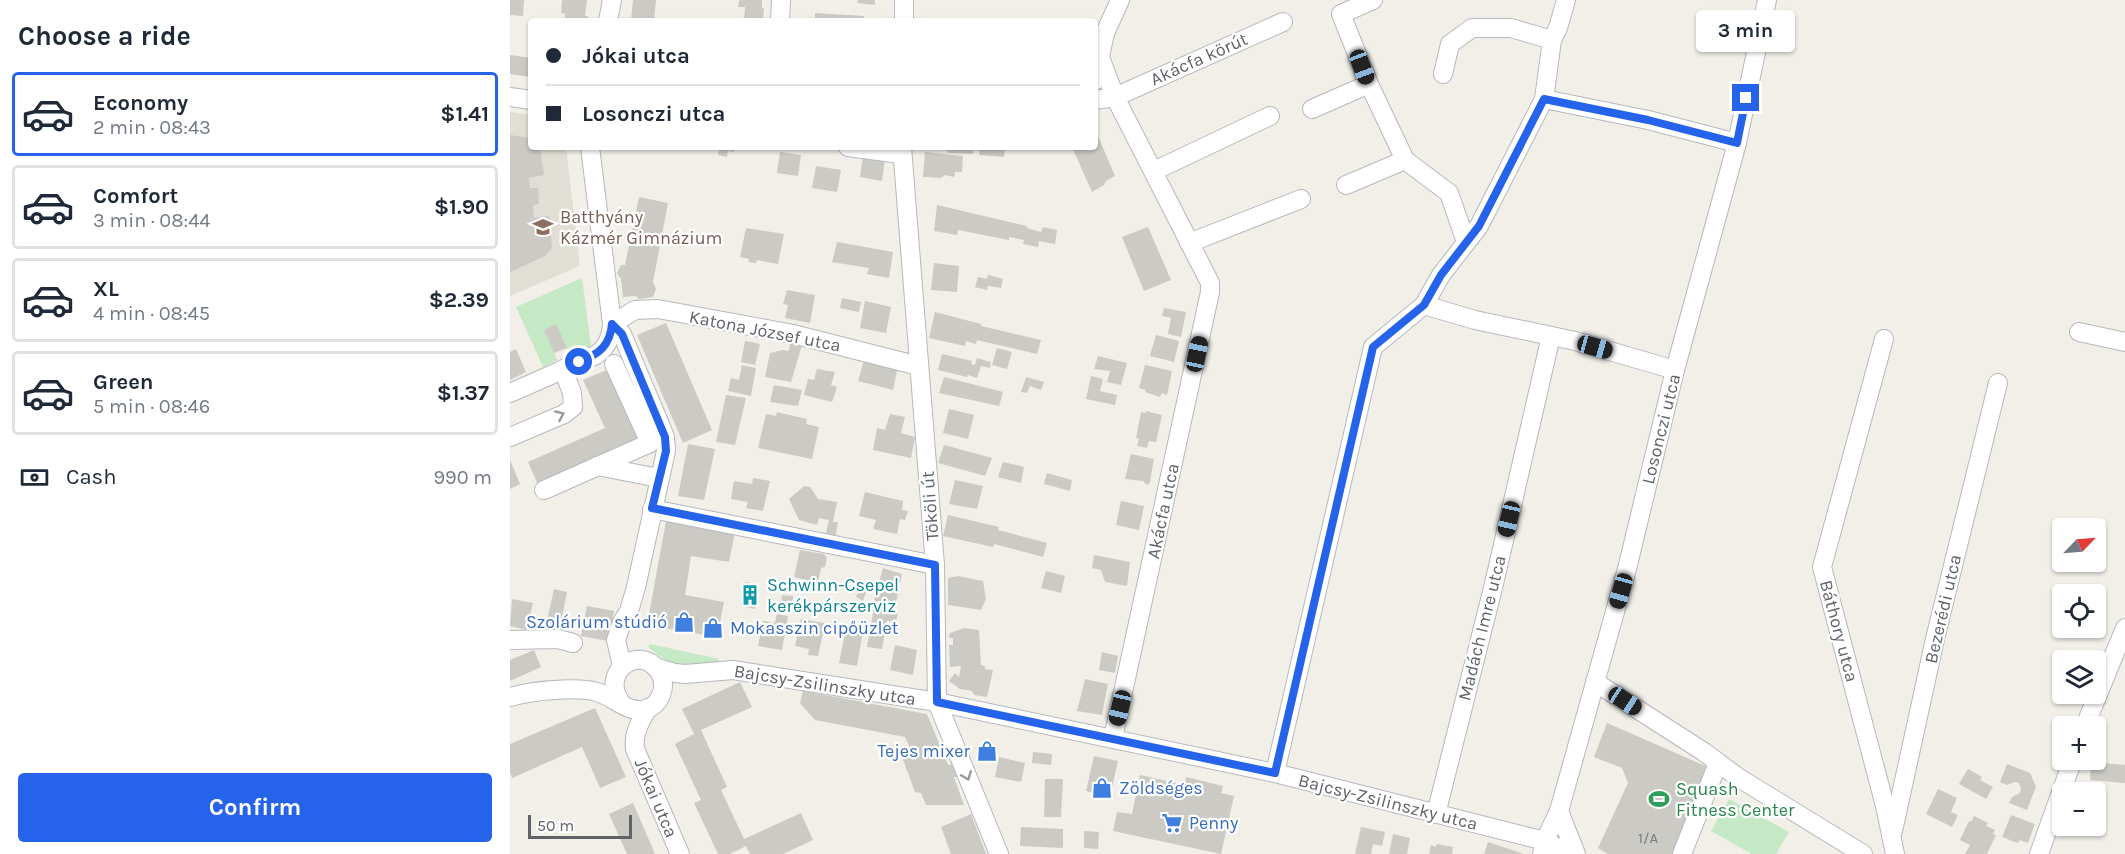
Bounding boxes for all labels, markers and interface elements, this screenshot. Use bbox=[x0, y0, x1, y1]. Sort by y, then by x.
callout: 3 min bbox=[1696, 11, 1796, 53]
text: 3 min bbox=[1718, 19, 1773, 42]
text: Choose a ride bbox=[18, 20, 191, 52]
street label: Akácfa körút bbox=[1147, 28, 1251, 90]
text: Jókai utca bbox=[582, 43, 690, 69]
car bbox=[1347, 47, 1377, 87]
route end bbox=[1732, 84, 1759, 111]
icon: car bbox=[21, 87, 75, 141]
text: Economy bbox=[93, 90, 188, 116]
text: $1.41 bbox=[440, 101, 489, 127]
text: Losonczi utca bbox=[582, 101, 725, 127]
text: 2 min · 08:43 bbox=[93, 116, 211, 139]
icon: car bbox=[21, 180, 75, 234]
text: Comfort bbox=[93, 183, 178, 209]
text: $1.90 bbox=[434, 194, 489, 220]
place label: Batthyány Kázmér Gimnázium bbox=[560, 206, 722, 249]
text: 3 min · 08:44 bbox=[93, 209, 210, 232]
school or university icon: Batthyány Kázmér Gimnázium bbox=[531, 215, 555, 239]
icon: car bbox=[21, 273, 75, 327]
text: XL bbox=[93, 276, 119, 302]
text: $2.39 bbox=[429, 287, 489, 313]
text: 4 min · 08:45 bbox=[93, 302, 210, 325]
street label: Katona József utca bbox=[687, 305, 843, 357]
car bbox=[1575, 333, 1615, 361]
car bbox=[1184, 335, 1210, 373]
route start bbox=[565, 348, 592, 375]
icon: car bbox=[21, 366, 75, 420]
text: Green bbox=[93, 369, 154, 395]
street label: Losonczi utca bbox=[1637, 372, 1685, 486]
text: $1.37 bbox=[437, 380, 489, 406]
text: 5 min · 08:46 bbox=[93, 395, 210, 418]
one-way arrow bbox=[554, 410, 565, 422]
icon: cash bbox=[18, 461, 51, 494]
street label: Akácfa utca bbox=[1142, 461, 1184, 561]
text: Cash bbox=[66, 464, 116, 490]
text: 990 m bbox=[433, 466, 492, 489]
street label: Tököli út bbox=[917, 470, 943, 542]
car bbox=[1496, 499, 1522, 539]
north arrow bbox=[2052, 518, 2106, 572]
map controls bbox=[2052, 518, 2106, 836]
street label: Bezerédi utca bbox=[1920, 552, 1966, 666]
street label: Madách Imre utca bbox=[1453, 553, 1511, 703]
car bbox=[1607, 571, 1635, 611]
place label: Schwinn-Csepel kerékpárszerviz bbox=[767, 574, 899, 617]
street label: Báthory utca bbox=[1815, 578, 1863, 684]
building icon: Schwinn-Csepel kerékpárszerviz bbox=[738, 583, 762, 607]
button: locate bbox=[2052, 584, 2106, 638]
shop icon: Szolárium stúdió bbox=[672, 610, 696, 634]
place label: Szolárium stúdió bbox=[526, 611, 667, 633]
shop icon: Mokasszin cipőüzlet bbox=[701, 616, 725, 640]
place label: Mokasszin cipőüzlet bbox=[730, 617, 899, 639]
button: layers bbox=[2052, 650, 2106, 704]
street label: Bajcsy-Zsilinszky utca bbox=[732, 660, 918, 710]
car bbox=[1605, 684, 1645, 718]
car bbox=[1107, 688, 1133, 728]
button: + bbox=[2052, 716, 2106, 770]
shop icon: Tejes mixer bbox=[975, 739, 999, 763]
place label: Tejes mixer bbox=[877, 740, 970, 762]
street label: Jókai utca bbox=[630, 755, 682, 841]
one-way arrow bbox=[960, 769, 972, 780]
street label: Bajcsy-Zsilinszky utca bbox=[1296, 769, 1480, 835]
button: Confirm bbox=[18, 773, 492, 842]
shop icon: Zöldséges bbox=[1090, 776, 1114, 800]
place label: Zöldséges bbox=[1119, 777, 1203, 799]
place label: Squash Fitness Center bbox=[1676, 778, 1795, 821]
button: − bbox=[2052, 782, 2106, 836]
sports icon: Squash Fitness Center bbox=[1647, 787, 1671, 811]
supermarket icon: Penny bbox=[1160, 811, 1184, 835]
scale bar bbox=[528, 812, 632, 840]
place label: Penny bbox=[1189, 812, 1239, 834]
text: 50 m bbox=[537, 816, 574, 835]
house number: 1/A bbox=[1638, 829, 1658, 847]

